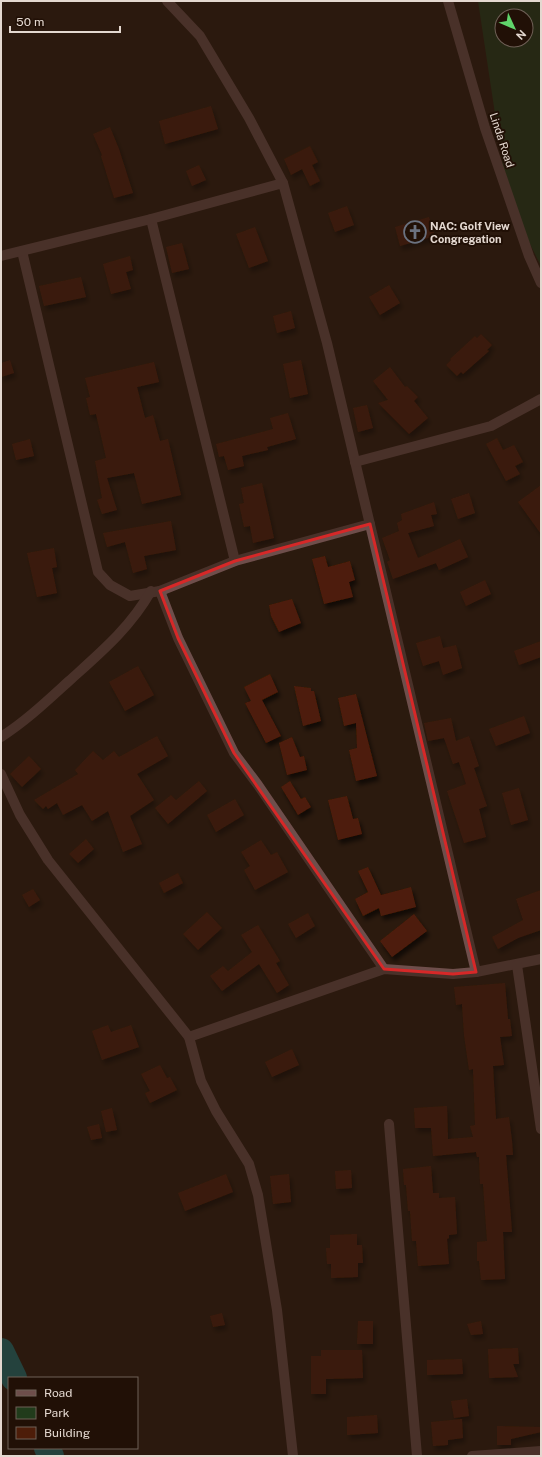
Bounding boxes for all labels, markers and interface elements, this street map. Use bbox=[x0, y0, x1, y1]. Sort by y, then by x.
scale bar bbox=[10, 8, 120, 34]
north arrow bbox=[494, 8, 534, 48]
text: 50 m bbox=[16, 15, 44, 29]
text: N bbox=[514, 28, 528, 42]
street label: Linda Road bbox=[488, 111, 516, 169]
church icon: NAC: Golf View Congregation bbox=[402, 219, 428, 245]
place label: NAC: Golf View Congregation bbox=[430, 220, 510, 245]
legend bbox=[8, 1377, 138, 1449]
text: Road bbox=[44, 1386, 72, 1400]
text: Park bbox=[44, 1406, 70, 1420]
text: Building bbox=[44, 1426, 90, 1440]

